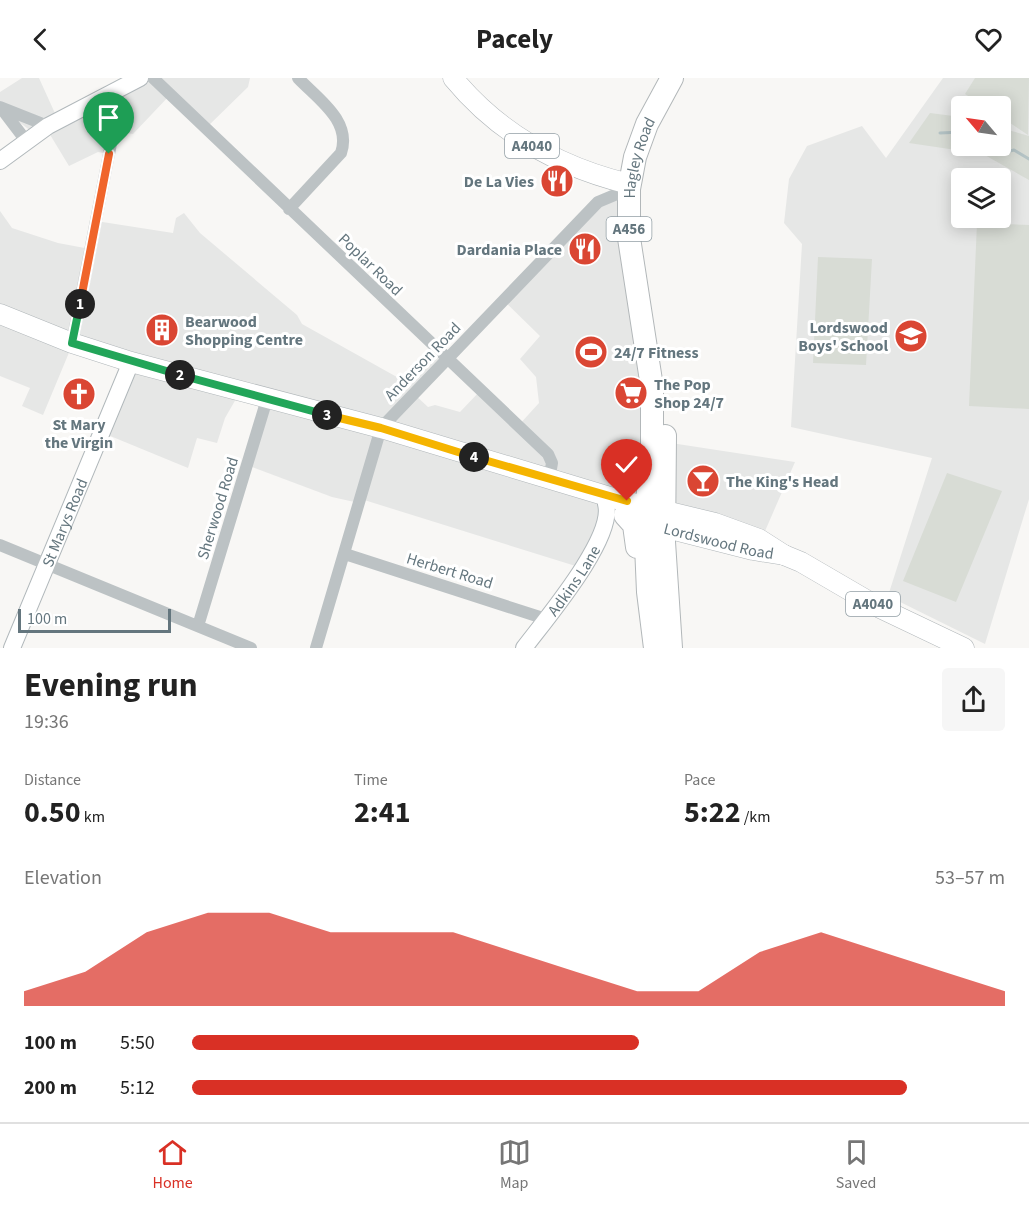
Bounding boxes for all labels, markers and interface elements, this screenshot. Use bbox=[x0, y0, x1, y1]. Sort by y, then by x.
text: Pacely bbox=[476, 20, 553, 59]
icon: back bbox=[24, 23, 57, 56]
icon: heart bbox=[972, 23, 1005, 56]
pin bbox=[83, 92, 134, 154]
north arrow bbox=[951, 96, 1011, 156]
map controls bbox=[951, 96, 1011, 228]
icon: arrive bbox=[92, 101, 125, 134]
street label: Hagley Road bbox=[619, 113, 661, 198]
road number: A4040 bbox=[505, 134, 559, 158]
restaurant icon: De La Vies bbox=[539, 163, 575, 199]
button: layers bbox=[951, 168, 1011, 228]
place label: De La Vies bbox=[464, 171, 534, 193]
road number: A456 bbox=[606, 217, 652, 241]
street label: Poplar Road bbox=[333, 229, 407, 301]
restaurant icon: Dardania Place bbox=[567, 231, 603, 267]
place label: Dardania Place bbox=[457, 239, 562, 261]
pin: 1 bbox=[65, 289, 95, 319]
text: 1 bbox=[76, 293, 84, 315]
place label: Bearwood Shopping Centre bbox=[185, 311, 303, 351]
building icon: Bearwood Shopping Centre bbox=[144, 312, 180, 348]
place label: Lordswood Boys' School bbox=[798, 317, 888, 357]
street label: Anderson Road bbox=[380, 318, 466, 406]
school or university icon: Lordswood Boys' School bbox=[893, 318, 929, 354]
sports icon: 24/7 Fitness bbox=[573, 334, 609, 370]
place label: 24/7 Fitness bbox=[614, 342, 699, 364]
pin: 2 bbox=[165, 360, 195, 390]
text: 2 bbox=[176, 364, 184, 386]
place label: The Pop Shop 24/7 bbox=[654, 374, 724, 414]
supermarket icon: The Pop Shop 24/7 bbox=[613, 375, 649, 411]
church icon: St Mary the Virgin bbox=[61, 376, 97, 412]
pin: 3 bbox=[312, 400, 342, 430]
text: 3 bbox=[323, 404, 331, 426]
place label: St Mary the Virgin bbox=[45, 414, 113, 454]
pin bbox=[601, 439, 652, 501]
pin: 4 bbox=[459, 442, 489, 472]
text: 4 bbox=[470, 446, 478, 468]
icon: check bbox=[610, 448, 643, 481]
street label: Sherwood Road bbox=[192, 454, 244, 562]
bar icon: The King's Head bbox=[685, 463, 721, 499]
place label: The King's Head bbox=[726, 471, 839, 493]
street label: St Marys Road bbox=[37, 475, 93, 571]
street label: Lordswood Road bbox=[661, 518, 775, 565]
street label: Adkins Lane bbox=[543, 542, 606, 621]
street label: Herbert Road bbox=[404, 547, 496, 595]
road number: A4040 bbox=[846, 592, 900, 616]
scale bar bbox=[18, 606, 171, 634]
text: 100 m bbox=[27, 608, 67, 630]
text: Evening run bbox=[24, 662, 198, 709]
button: share bbox=[942, 668, 1005, 731]
text: 19:36 bbox=[24, 708, 69, 736]
text: Distance bbox=[24, 769, 81, 791]
text: Time bbox=[354, 769, 388, 791]
text: Pace bbox=[684, 769, 715, 791]
text: 0.50 bbox=[24, 791, 81, 834]
text: 2:41 bbox=[354, 791, 411, 834]
text: 5:22 bbox=[684, 791, 741, 834]
text: km bbox=[81, 806, 105, 828]
text: /km bbox=[741, 806, 771, 828]
text: Elevation bbox=[24, 864, 102, 892]
text: 53–57 m bbox=[935, 864, 1005, 892]
text: 100 m bbox=[24, 1029, 77, 1057]
text: 5:50 bbox=[120, 1029, 155, 1057]
text: 200 m bbox=[24, 1074, 77, 1102]
text: 5:12 bbox=[120, 1074, 155, 1102]
tab: Home bbox=[152, 1136, 193, 1194]
tab: Map bbox=[498, 1136, 531, 1194]
tab: Saved bbox=[836, 1136, 877, 1194]

